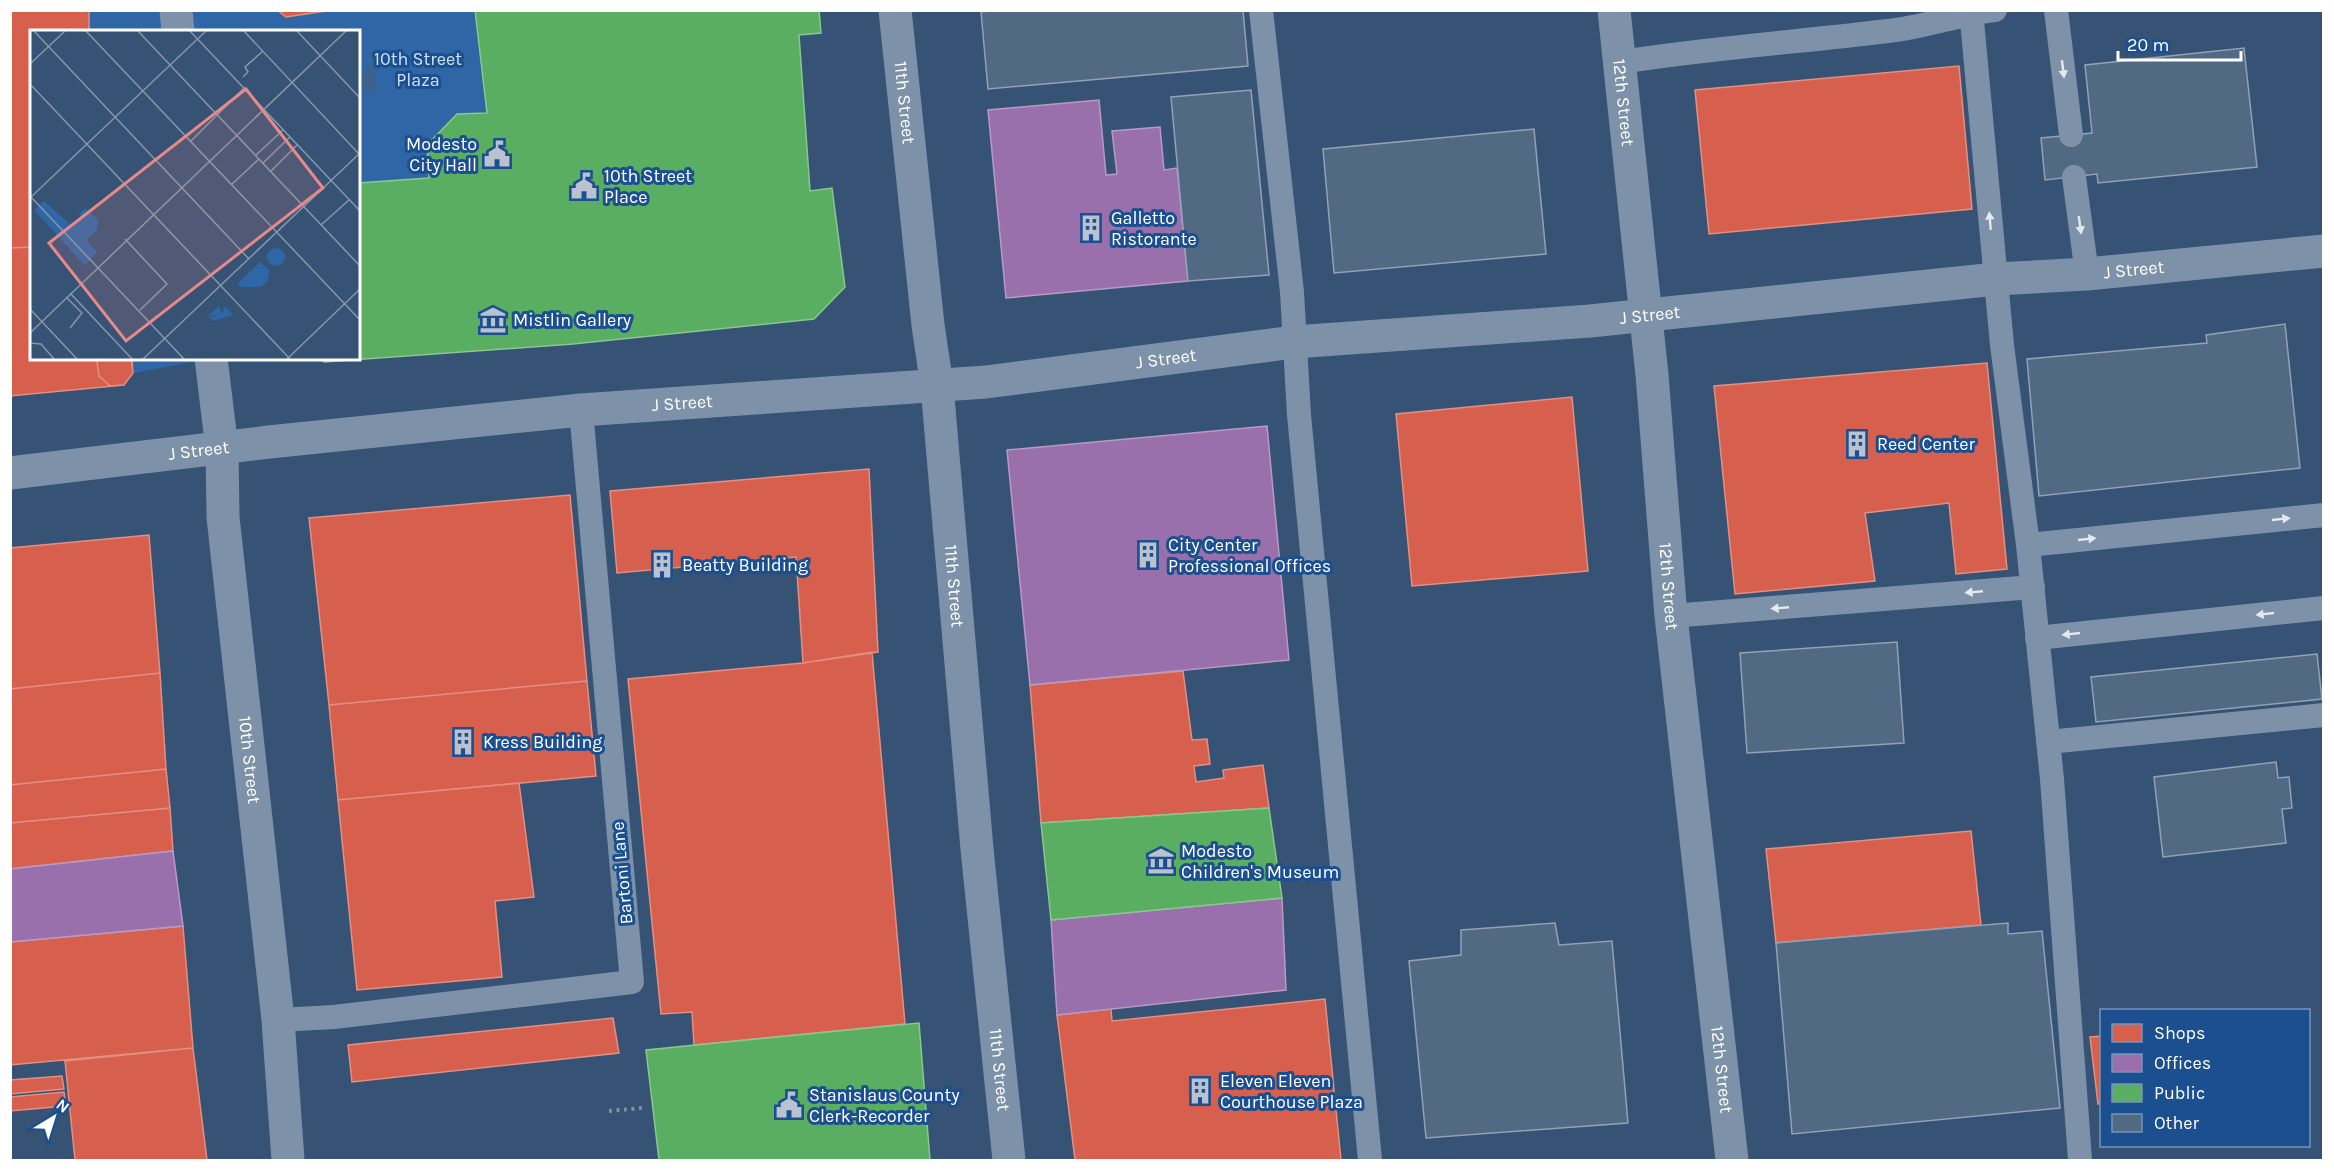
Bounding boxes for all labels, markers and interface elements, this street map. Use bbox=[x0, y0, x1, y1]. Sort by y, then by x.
scale bar bbox=[2118, 24, 2241, 62]
inset map bbox=[30, 30, 360, 360]
text: 20 m bbox=[2127, 34, 2169, 56]
park label: 10th Street Plaza bbox=[374, 48, 462, 91]
street label: 12th Street bbox=[1608, 58, 1639, 148]
one-way arrow bbox=[2058, 59, 2068, 78]
street label: 11th Street bbox=[889, 60, 920, 145]
place label: Modesto City Hall bbox=[406, 133, 477, 176]
public building icon: Modesto City Hall bbox=[482, 139, 512, 169]
place label: 10th Street Place bbox=[604, 165, 692, 208]
public building icon: 10th Street Place bbox=[569, 171, 599, 201]
place label: Galletto Ristorante bbox=[1111, 207, 1197, 250]
one-way arrow bbox=[1985, 211, 1995, 230]
building icon: Galletto Ristorante bbox=[1076, 213, 1106, 243]
one-way arrow bbox=[2075, 216, 2085, 235]
street label: J Street bbox=[2102, 256, 2165, 283]
street label: J Street bbox=[1618, 301, 1682, 329]
museum icon: Mistlin Gallery bbox=[478, 305, 508, 335]
place label: Mistlin Gallery bbox=[513, 309, 632, 331]
street label: J Street bbox=[1134, 344, 1198, 373]
street label: J Street bbox=[651, 390, 714, 416]
building icon: Reed Center bbox=[1842, 429, 1872, 459]
place label: Reed Center bbox=[1877, 433, 1976, 455]
street label: J Street bbox=[167, 436, 230, 465]
one-way arrow bbox=[2271, 514, 2290, 524]
place label: City Center Professional Offices bbox=[1168, 534, 1331, 577]
one-way arrow bbox=[2077, 534, 2096, 544]
building icon: City Center Professional Offices bbox=[1133, 540, 1163, 570]
street label: 12th Street bbox=[1654, 542, 1684, 632]
street label: 11th Street bbox=[940, 543, 969, 629]
building icon: Beatty Building bbox=[647, 550, 677, 580]
place label: Beatty Building bbox=[682, 554, 808, 576]
one-way arrow bbox=[1965, 587, 1984, 597]
one-way arrow bbox=[1770, 603, 1789, 613]
one-way arrow bbox=[2256, 609, 2275, 619]
one-way arrow bbox=[2062, 629, 2081, 639]
street label: 10th Street bbox=[234, 715, 265, 805]
building icon: Kress Building bbox=[448, 727, 478, 757]
place label: Kress Building bbox=[483, 731, 602, 753]
street label: Bartoni Lane bbox=[607, 821, 637, 925]
place label: Modesto Children's Museum bbox=[1181, 840, 1339, 883]
museum icon: Modesto Children's Museum bbox=[1146, 846, 1176, 876]
legend bbox=[2100, 1009, 2310, 1147]
text: Shops bbox=[2154, 1022, 2206, 1044]
street label: 12th Street bbox=[1706, 1025, 1738, 1115]
street label: 11th Street bbox=[985, 1027, 1015, 1113]
text: Offices bbox=[2154, 1052, 2211, 1074]
place label: Eleven Eleven Courthouse Plaza bbox=[1220, 1070, 1363, 1113]
building icon: Eleven Eleven Courthouse Plaza bbox=[1185, 1076, 1215, 1106]
text: Public bbox=[2154, 1082, 2205, 1104]
place label: Stanislaus County Clerk-Recorder bbox=[809, 1084, 960, 1127]
north arrow bbox=[24, 1087, 84, 1147]
public building icon: Stanislaus County Clerk-Recorder bbox=[774, 1090, 804, 1120]
text: N bbox=[53, 1095, 73, 1117]
text: Other bbox=[2154, 1112, 2199, 1134]

